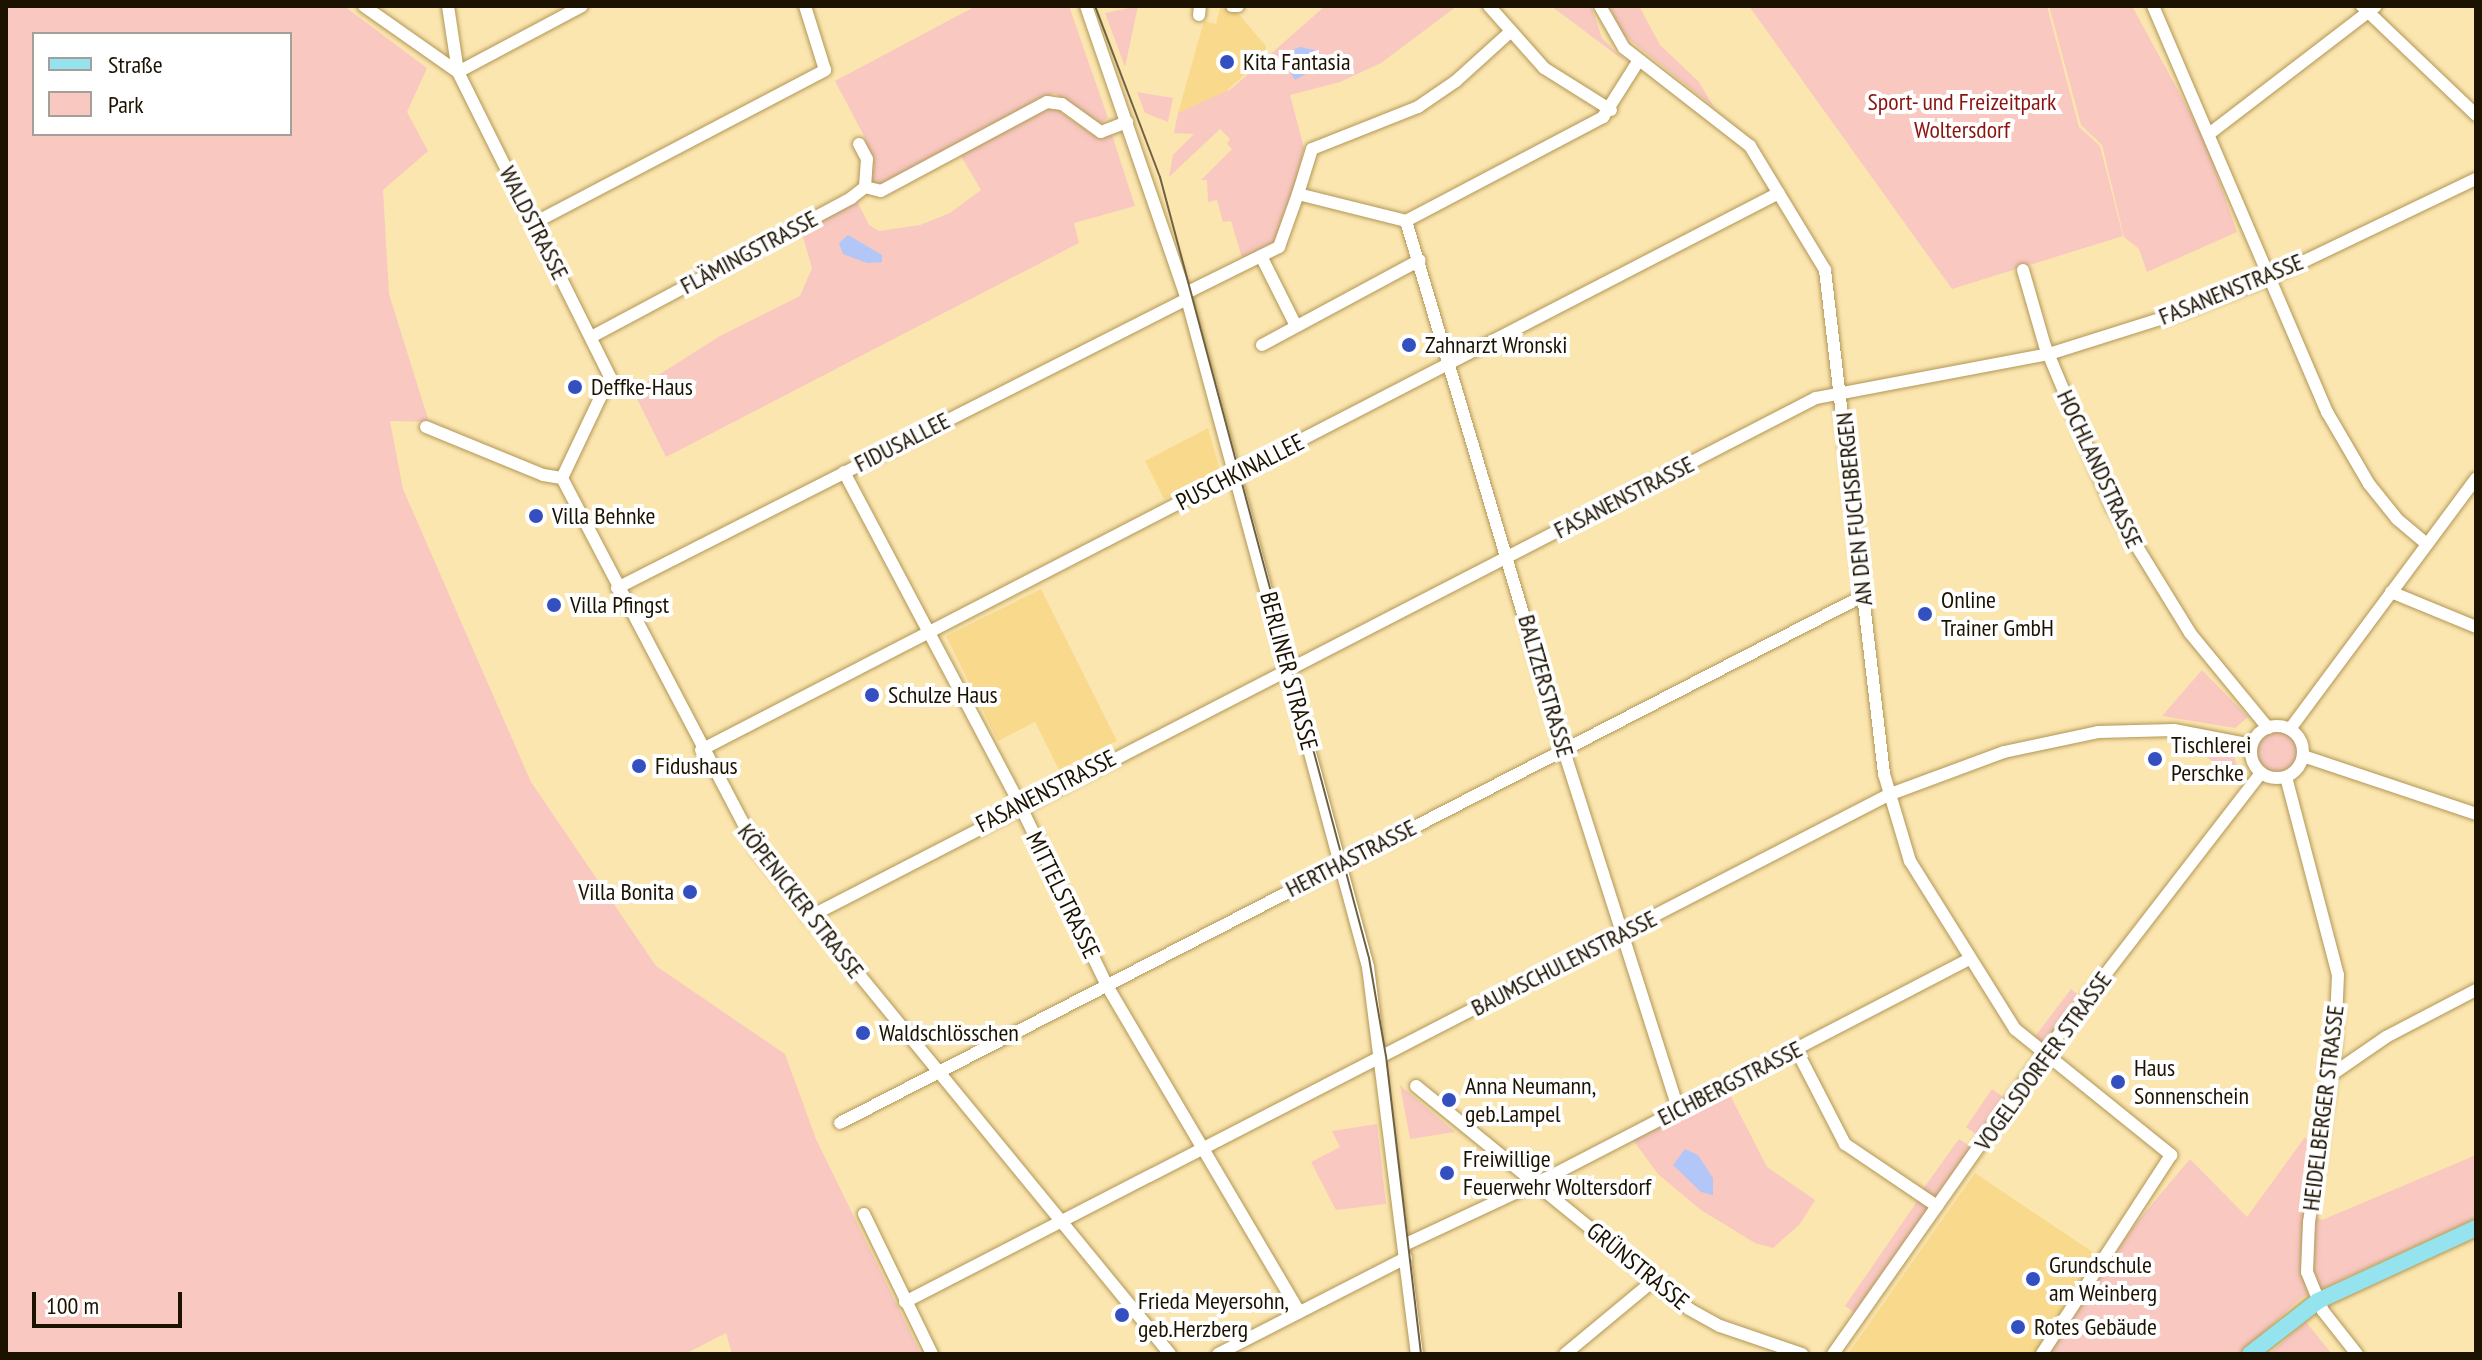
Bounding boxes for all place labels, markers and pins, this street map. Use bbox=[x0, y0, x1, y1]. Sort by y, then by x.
place label: Kita Fantasia bbox=[1243, 48, 1350, 76]
marker: Kita Fantasia bbox=[1218, 53, 1236, 71]
place label: Zahnarzt Wronski bbox=[1425, 331, 1568, 359]
marker: Zahnarzt Wronski bbox=[1400, 336, 1418, 354]
place label: Deffke-Haus bbox=[591, 373, 693, 401]
marker: Deffke-Haus bbox=[566, 378, 584, 396]
place label: Villa Behnke bbox=[552, 502, 655, 530]
marker: Villa Behnke bbox=[527, 507, 545, 525]
place label: Online Trainer GmbH bbox=[1941, 586, 2054, 642]
place label: Villa Pfingst bbox=[570, 591, 669, 619]
marker: Villa Pfingst bbox=[545, 596, 563, 614]
marker: Online Trainer GmbH bbox=[1916, 605, 1934, 623]
place label: Schulze Haus bbox=[888, 681, 998, 709]
marker: Schulze Haus bbox=[863, 686, 881, 704]
place label: Tischlerei Perschke bbox=[2171, 731, 2251, 787]
marker: Tischlerei Perschke bbox=[2146, 750, 2164, 768]
place label: Fidushaus bbox=[655, 752, 738, 780]
marker: Fidushaus bbox=[630, 757, 648, 775]
place label: Villa Bonita bbox=[578, 878, 674, 906]
marker: Villa Bonita bbox=[681, 883, 699, 901]
place label: Waldschlösschen bbox=[879, 1019, 1019, 1047]
marker: Waldschlösschen bbox=[854, 1024, 872, 1042]
place label: Haus Sonnenschein bbox=[2134, 1054, 2249, 1110]
place label: Anna Neumann, geb.Lampel bbox=[1465, 1072, 1596, 1128]
marker: Haus Sonnenschein bbox=[2109, 1073, 2127, 1091]
marker: Anna Neumann, geb.Lampel bbox=[1440, 1091, 1458, 1109]
place label: Freiwillige Feuerwehr Woltersdorf bbox=[1463, 1145, 1652, 1201]
marker: Freiwillige Feuerwehr Woltersdorf bbox=[1438, 1164, 1456, 1182]
place label: Grundschule am Weinberg bbox=[2049, 1251, 2158, 1307]
marker: Grundschule am Weinberg bbox=[2024, 1270, 2042, 1288]
place label: Frieda Meyersohn, geb.Herzberg bbox=[1138, 1287, 1289, 1343]
marker: Frieda Meyersohn, geb.Herzberg bbox=[1113, 1306, 1131, 1324]
place label: Rotes Gebäude bbox=[2034, 1313, 2157, 1341]
marker: Rotes Gebäude bbox=[2009, 1318, 2027, 1336]

